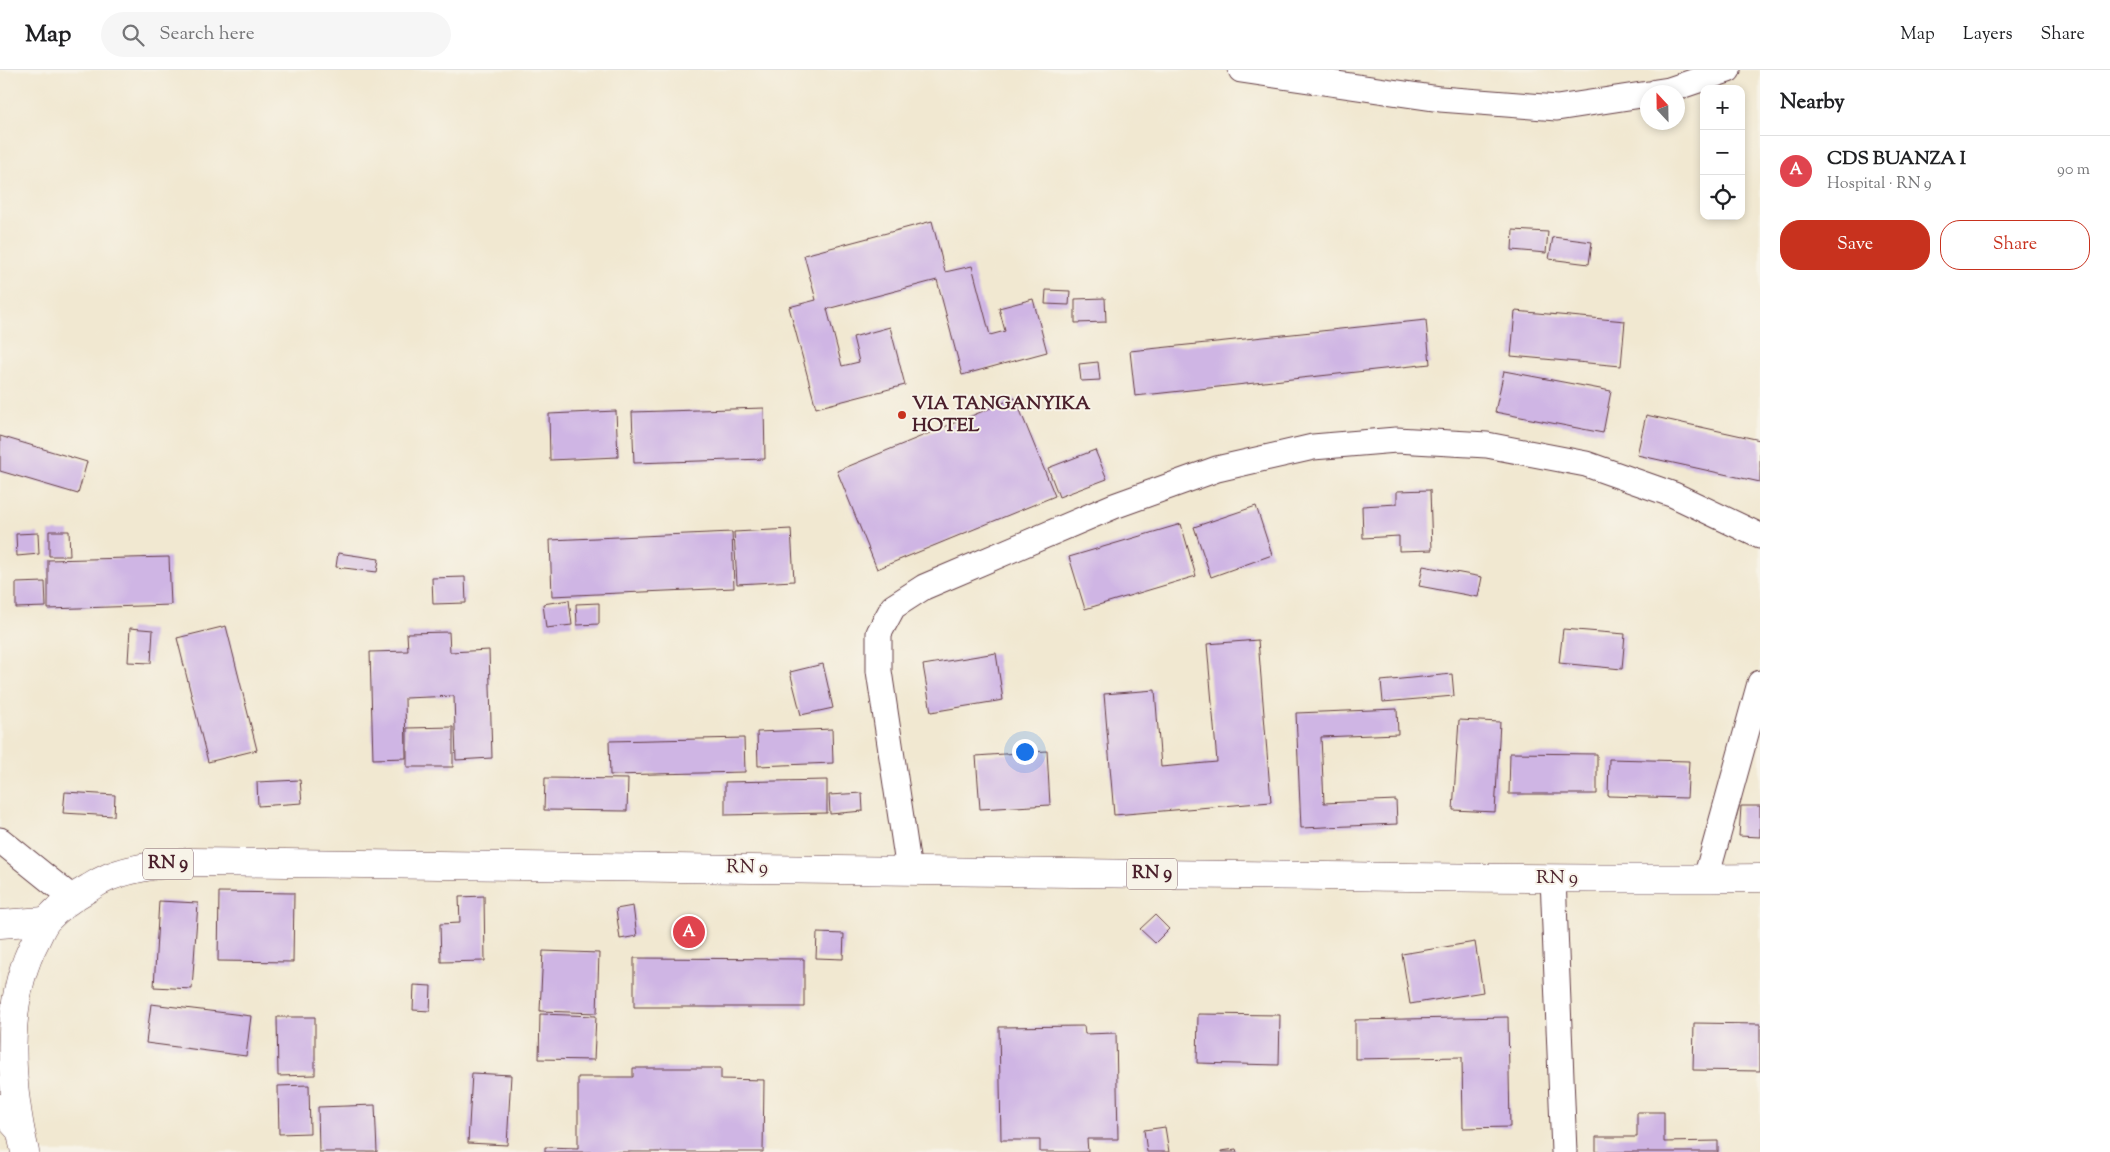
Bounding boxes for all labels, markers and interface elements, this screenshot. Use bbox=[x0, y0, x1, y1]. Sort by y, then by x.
search box bbox=[101, 12, 451, 57]
text: Map bbox=[25, 18, 71, 52]
icon: search bbox=[119, 21, 147, 49]
text: Search here bbox=[159, 21, 255, 48]
text: Map bbox=[1900, 22, 1935, 48]
text: Layers bbox=[1963, 22, 2013, 48]
text: Share bbox=[2041, 22, 2085, 48]
north arrow bbox=[1640, 85, 1685, 130]
map controls bbox=[1700, 85, 1745, 220]
button: + bbox=[1700, 85, 1745, 130]
text: Nearby bbox=[1780, 88, 1845, 118]
button: − bbox=[1700, 130, 1745, 175]
text: CDS BUANZA I bbox=[1827, 146, 1966, 173]
text: A bbox=[1790, 159, 1803, 182]
text: 90 m bbox=[2057, 159, 2090, 182]
text: Hospital · RN 9 bbox=[1827, 173, 1932, 196]
button: locate bbox=[1700, 175, 1745, 220]
button: Save bbox=[1780, 220, 1930, 270]
button: Share bbox=[1940, 220, 2090, 270]
place label: VIA TANGANYIKA HOTEL bbox=[912, 391, 1091, 440]
marker: VIA TANGANYIKA HOTEL bbox=[896, 409, 908, 421]
your location bbox=[1012, 739, 1038, 765]
road number: RN 9 bbox=[143, 849, 193, 880]
street label: RN 9 bbox=[726, 854, 768, 882]
road number: RN 9 bbox=[1127, 859, 1177, 890]
street label: RN 9 bbox=[1536, 865, 1578, 892]
pin: A bbox=[673, 913, 705, 951]

